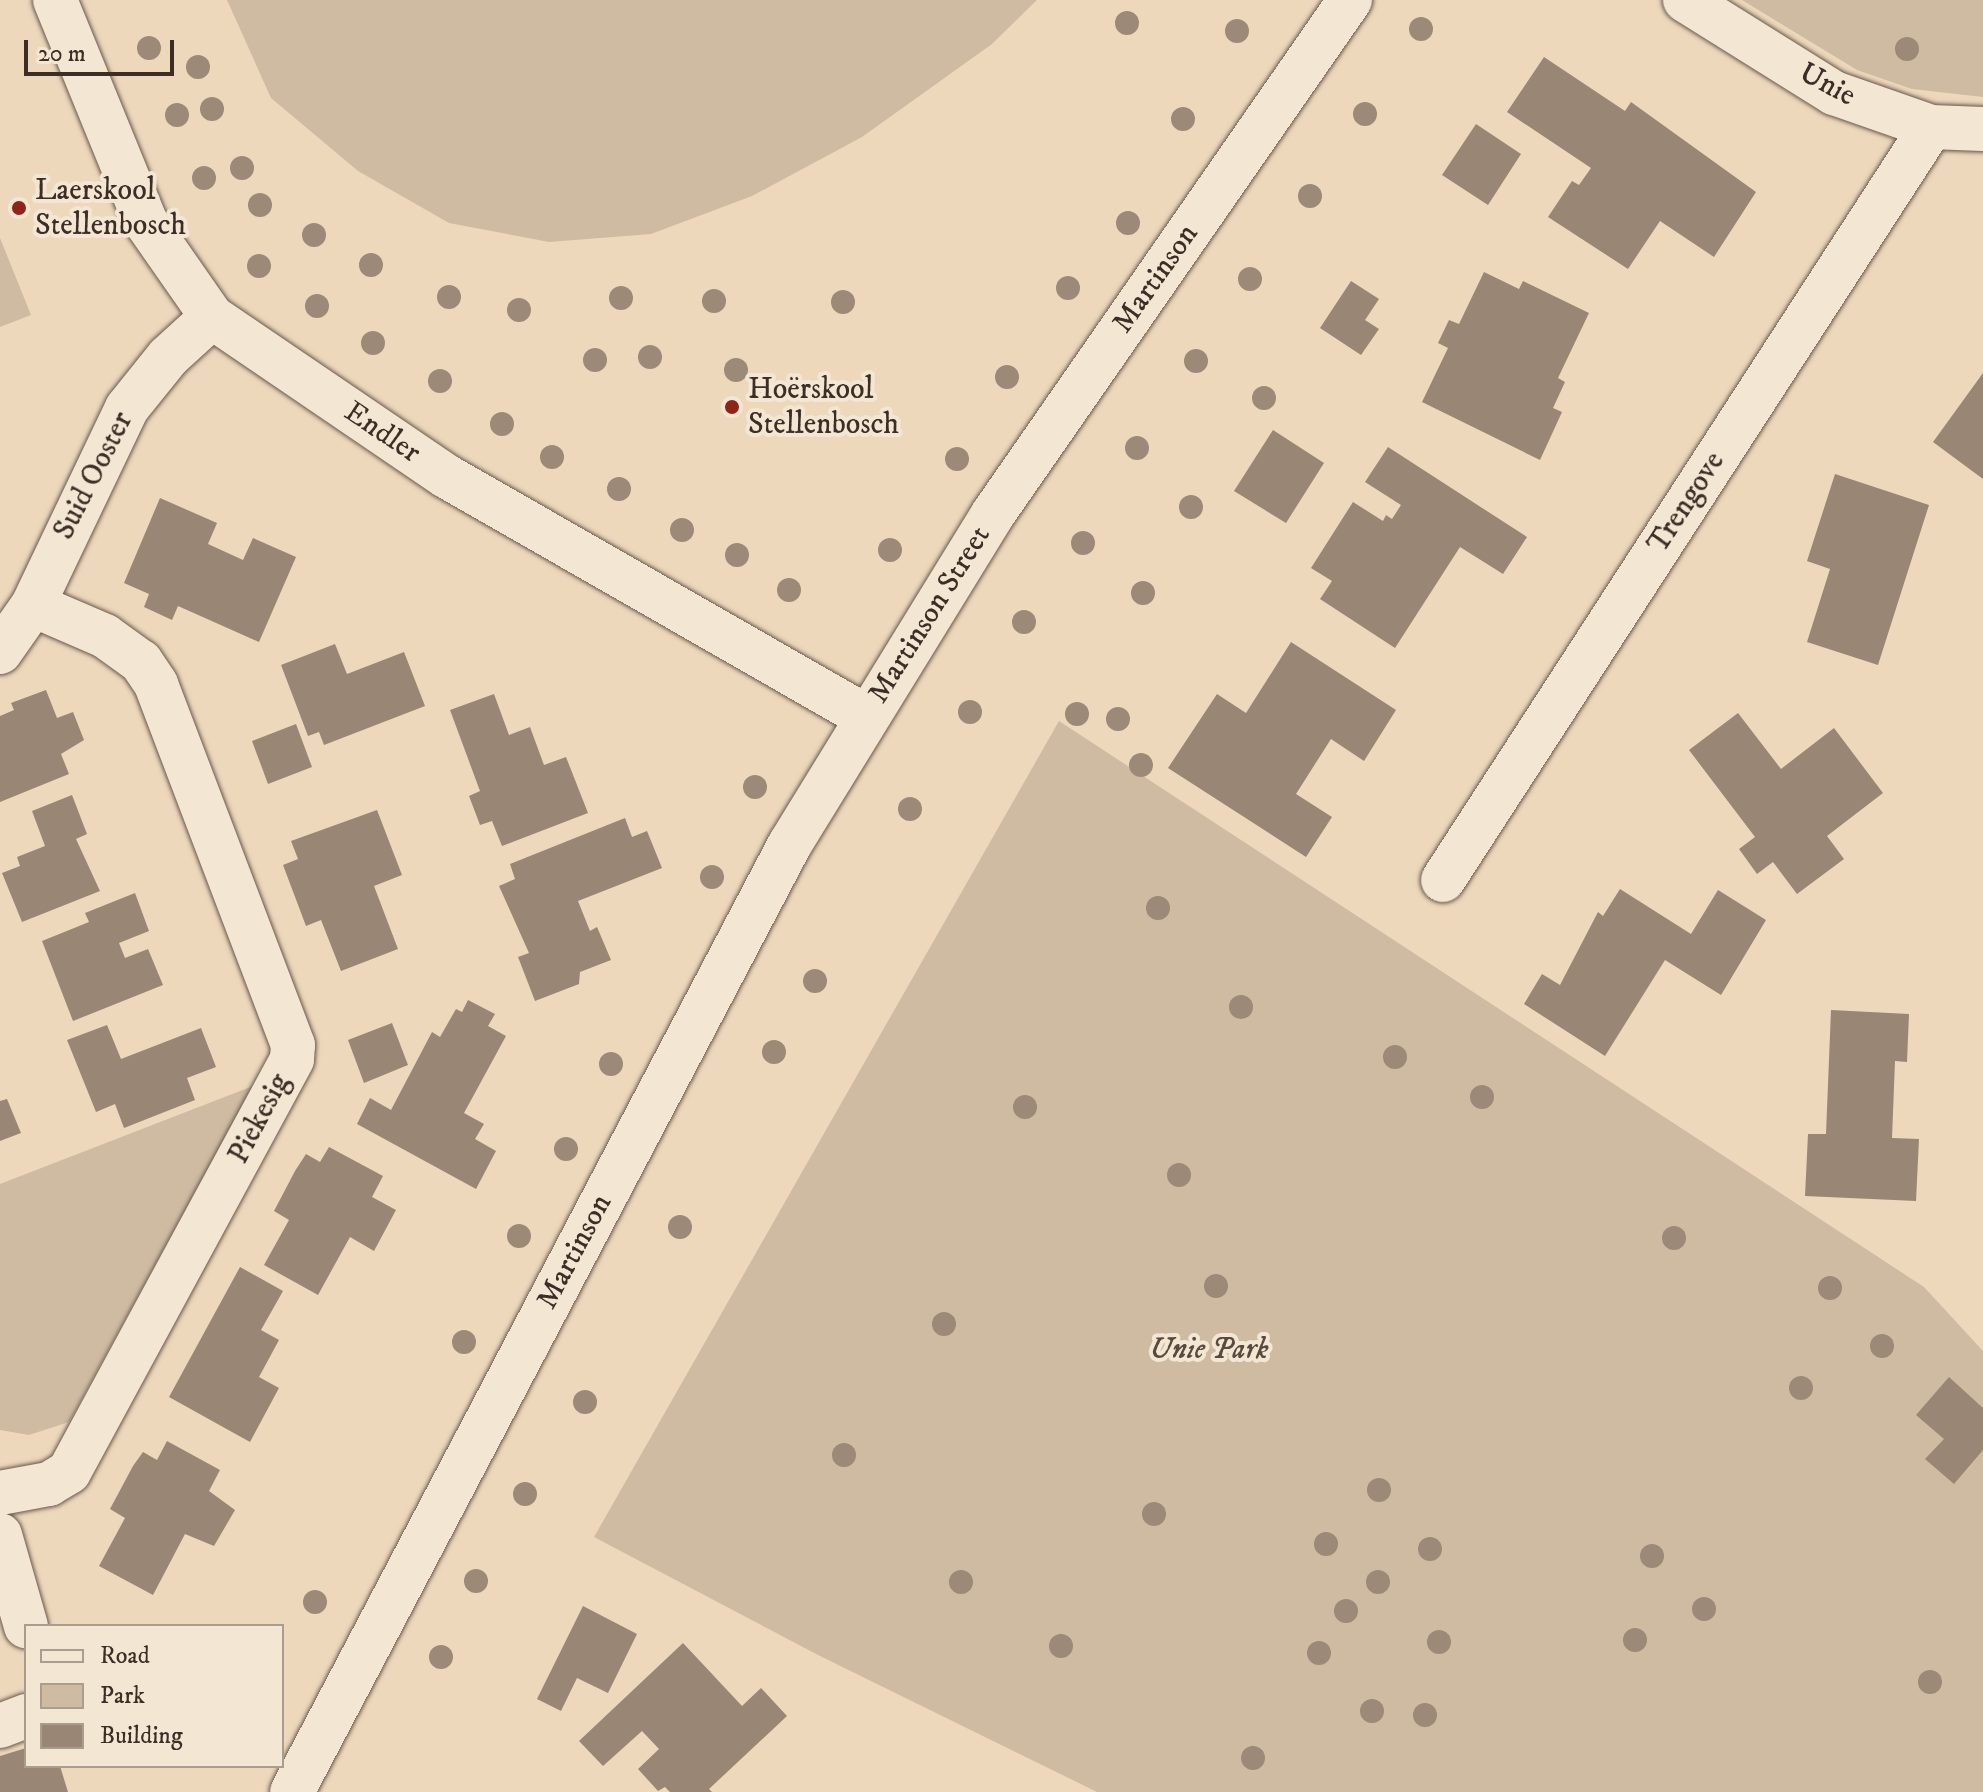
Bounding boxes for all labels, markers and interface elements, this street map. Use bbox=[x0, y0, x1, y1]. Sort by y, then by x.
scale bar bbox=[28, 24, 178, 74]
text: 20 m bbox=[38, 39, 86, 69]
street label: Unie bbox=[1793, 55, 1861, 115]
place label: Laerskool Stellenbosch bbox=[35, 173, 186, 244]
marker: Laerskool Stellenbosch bbox=[10, 199, 28, 217]
street label: Martinson bbox=[1106, 218, 1206, 340]
place label: Hoërskool Stellenbosch bbox=[748, 372, 899, 442]
street label: Endler bbox=[337, 395, 427, 471]
marker: Hoërskool Stellenbosch bbox=[723, 398, 741, 416]
street label: Suid Ooster bbox=[47, 406, 141, 546]
street label: Trengove bbox=[1641, 446, 1733, 560]
street label: Martinson Street bbox=[861, 520, 999, 710]
street label: Piekesig bbox=[221, 1068, 299, 1170]
street label: Martinson bbox=[530, 1189, 620, 1315]
park label: Unie Park bbox=[1149, 1332, 1269, 1368]
legend bbox=[24, 1624, 284, 1768]
text: Road bbox=[100, 1641, 150, 1671]
text: Park bbox=[100, 1681, 145, 1711]
text: Building bbox=[100, 1721, 183, 1751]

